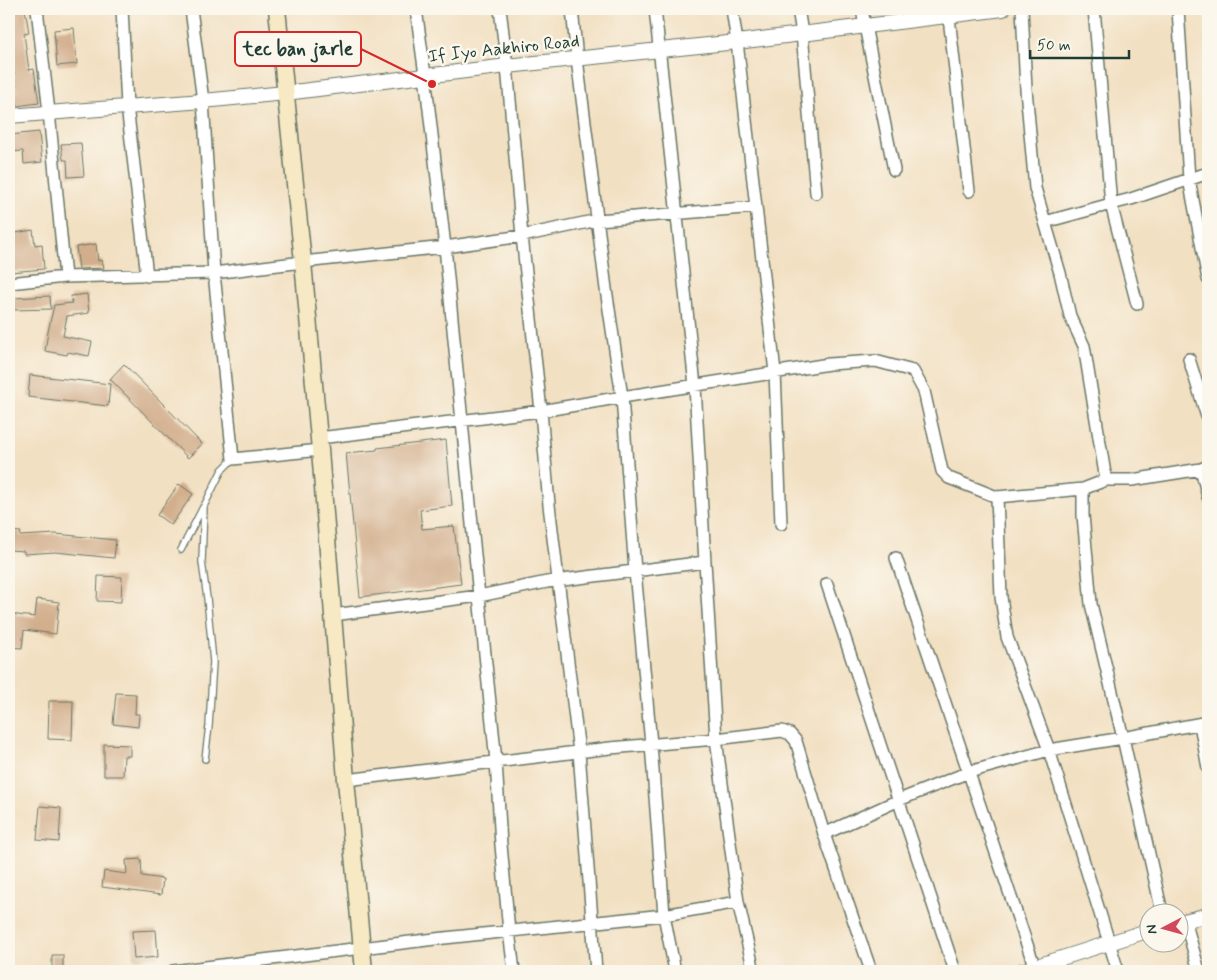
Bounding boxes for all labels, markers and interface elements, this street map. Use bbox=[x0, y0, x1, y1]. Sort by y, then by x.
scale bar bbox=[1030, 28, 1128, 60]
street label: If Iyo Aakhiro Road bbox=[427, 29, 581, 69]
callout: tec ban jarle bbox=[235, 32, 361, 66]
text: 50 m bbox=[1037, 36, 1071, 56]
text: tec ban jarle bbox=[242, 37, 354, 63]
north arrow bbox=[1140, 902, 1190, 952]
text: N bbox=[1143, 924, 1162, 935]

